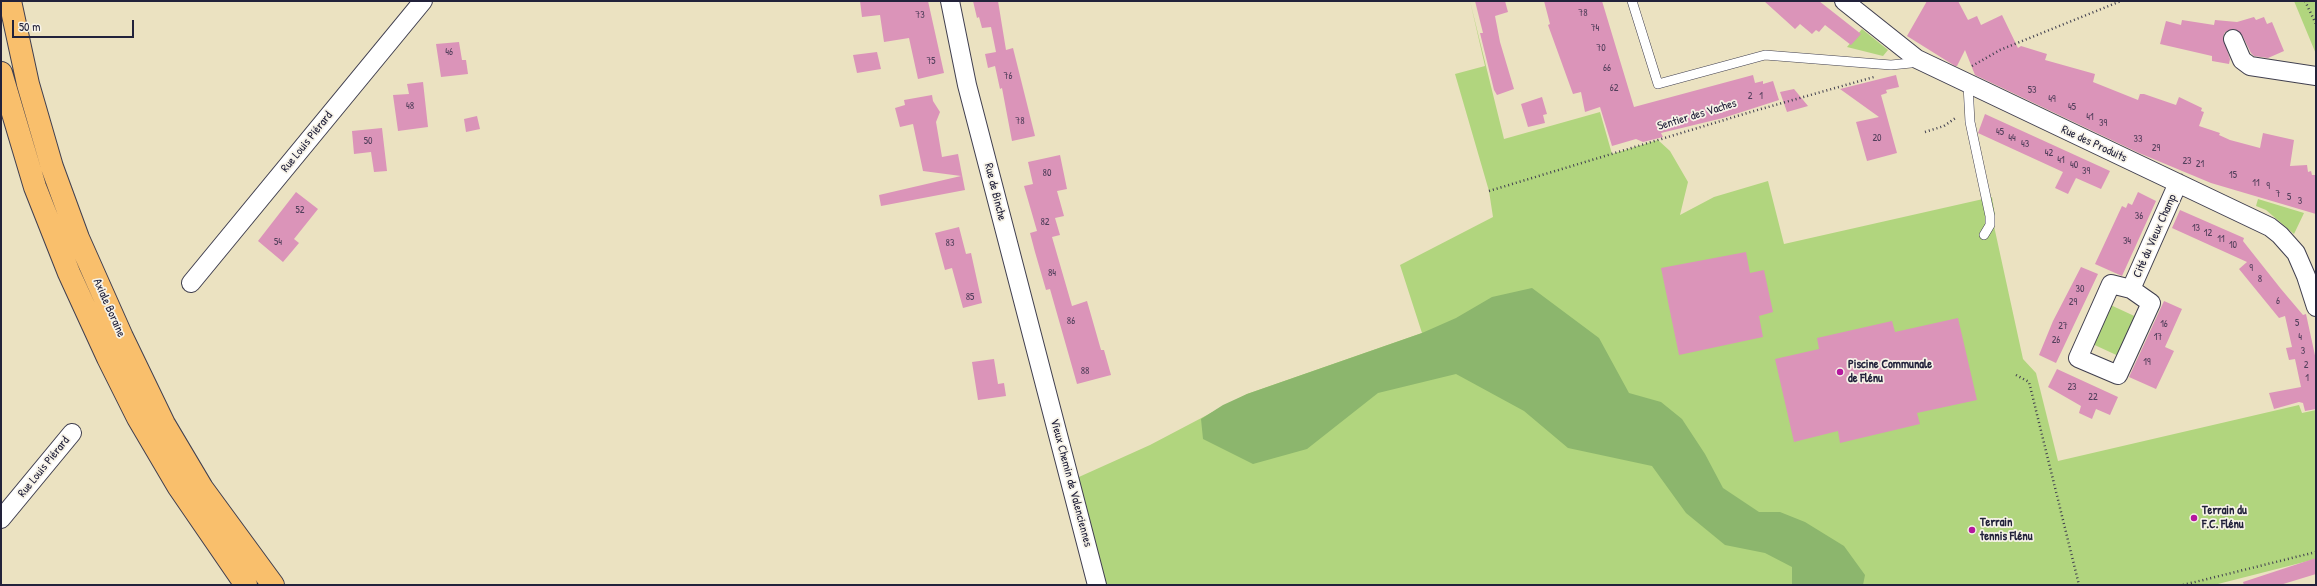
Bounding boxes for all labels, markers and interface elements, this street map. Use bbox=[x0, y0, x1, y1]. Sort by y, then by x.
house number: 78 bbox=[1578, 7, 1588, 19]
house number: 73 bbox=[915, 9, 925, 21]
scale bar bbox=[14, 12, 136, 38]
text: 50 m bbox=[19, 18, 40, 35]
house number: 74 bbox=[1591, 22, 1599, 34]
house number: 70 bbox=[1596, 42, 1606, 54]
house number: 46 bbox=[445, 46, 453, 58]
house number: 75 bbox=[926, 55, 936, 67]
house number: 66 bbox=[1603, 62, 1611, 74]
house number: 76 bbox=[1004, 70, 1012, 82]
house number: 62 bbox=[1610, 82, 1618, 94]
house number: 53 bbox=[2028, 84, 2036, 96]
house number: 2 bbox=[1748, 90, 1752, 102]
house number: 1 bbox=[1759, 90, 1763, 102]
house number: 49 bbox=[2048, 93, 2056, 105]
street label: Sentier des Vaches bbox=[1656, 96, 1738, 134]
house number: 48 bbox=[406, 100, 414, 112]
house number: 45 bbox=[2068, 101, 2076, 113]
street label: Rue Louis Piérard bbox=[278, 109, 336, 175]
house number: 41 bbox=[2086, 111, 2094, 123]
house number: 78 bbox=[1015, 115, 1025, 127]
house number: 39 bbox=[2099, 117, 2107, 129]
street label: Rue des Produits bbox=[2059, 123, 2129, 165]
house number: 45 bbox=[1996, 126, 2004, 138]
house number: 20 bbox=[1872, 132, 1882, 144]
house number: 44 bbox=[2008, 132, 2016, 144]
house number: 33 bbox=[2134, 133, 2142, 145]
house number: 50 bbox=[364, 135, 372, 147]
house number: 43 bbox=[2021, 138, 2029, 150]
house number: 29 bbox=[2152, 142, 2160, 154]
house number: 42 bbox=[2045, 147, 2053, 159]
house number: 41 bbox=[2057, 154, 2065, 166]
house number: 23 bbox=[2182, 155, 2192, 167]
house number: 21 bbox=[2196, 158, 2204, 170]
house number: 40 bbox=[2070, 159, 2078, 171]
street label: Rue de Binche bbox=[981, 162, 1009, 222]
house number: 39 bbox=[2082, 165, 2090, 177]
house number: 80 bbox=[1043, 167, 1051, 179]
house number: 15 bbox=[2229, 169, 2237, 181]
house number: 11 bbox=[2252, 177, 2260, 189]
house number: 9 bbox=[2266, 180, 2270, 192]
house number: 7 bbox=[2276, 188, 2280, 200]
house number: 5 bbox=[2287, 191, 2291, 203]
street label: Cité du Vieux Champ bbox=[2130, 192, 2180, 280]
house number: 3 bbox=[2298, 195, 2302, 207]
house number: 52 bbox=[296, 204, 304, 216]
house number: 36 bbox=[2135, 210, 2143, 222]
house number: 82 bbox=[1040, 216, 1050, 228]
house number: 13 bbox=[2192, 222, 2200, 234]
house number: 12 bbox=[2204, 227, 2212, 239]
house number: 11 bbox=[2217, 233, 2225, 245]
house number: 34 bbox=[2123, 235, 2131, 247]
house number: 54 bbox=[274, 236, 282, 248]
house number: 83 bbox=[946, 237, 954, 249]
house number: 10 bbox=[2229, 239, 2237, 251]
house number: 9 bbox=[2249, 262, 2253, 274]
house number: 84 bbox=[1048, 267, 1056, 279]
house number: 8 bbox=[2258, 273, 2262, 285]
street label: Axiale Boraine bbox=[90, 277, 128, 339]
house number: 30 bbox=[2076, 283, 2084, 295]
house number: 85 bbox=[966, 291, 974, 303]
house number: 6 bbox=[2276, 295, 2280, 307]
house number: 29 bbox=[2069, 296, 2077, 308]
house number: 86 bbox=[1067, 315, 1075, 327]
house number: 5 bbox=[2295, 317, 2299, 329]
house number: 16 bbox=[2160, 318, 2168, 330]
house number: 27 bbox=[2058, 320, 2068, 332]
house number: 17 bbox=[2154, 331, 2162, 343]
house number: 4 bbox=[2298, 331, 2302, 343]
house number: 26 bbox=[2052, 334, 2060, 346]
house number: 3 bbox=[2301, 345, 2305, 357]
house number: 19 bbox=[2143, 356, 2151, 368]
place label: Piscine Communale de Flénu bbox=[1848, 358, 1932, 386]
house number: 2 bbox=[2304, 359, 2308, 371]
house number: 88 bbox=[1081, 365, 1089, 377]
marker: Piscine Communale de Flénu bbox=[1835, 367, 1845, 377]
house number: 1 bbox=[2305, 372, 2309, 384]
house number: 23 bbox=[2067, 381, 2077, 393]
house number: 22 bbox=[2088, 391, 2098, 403]
street label: Vieux Chemin de Valenciennes bbox=[1047, 417, 1095, 549]
street label: Rue Louis Piérard bbox=[15, 434, 73, 500]
place label: Terrain du F.C. Flénu bbox=[2202, 504, 2247, 532]
marker: Terrain du F.C. Flénu bbox=[2189, 513, 2199, 523]
place label: Terrain tennis Flénu bbox=[1980, 516, 2033, 544]
marker: Terrain tennis Flénu bbox=[1967, 525, 1977, 535]

